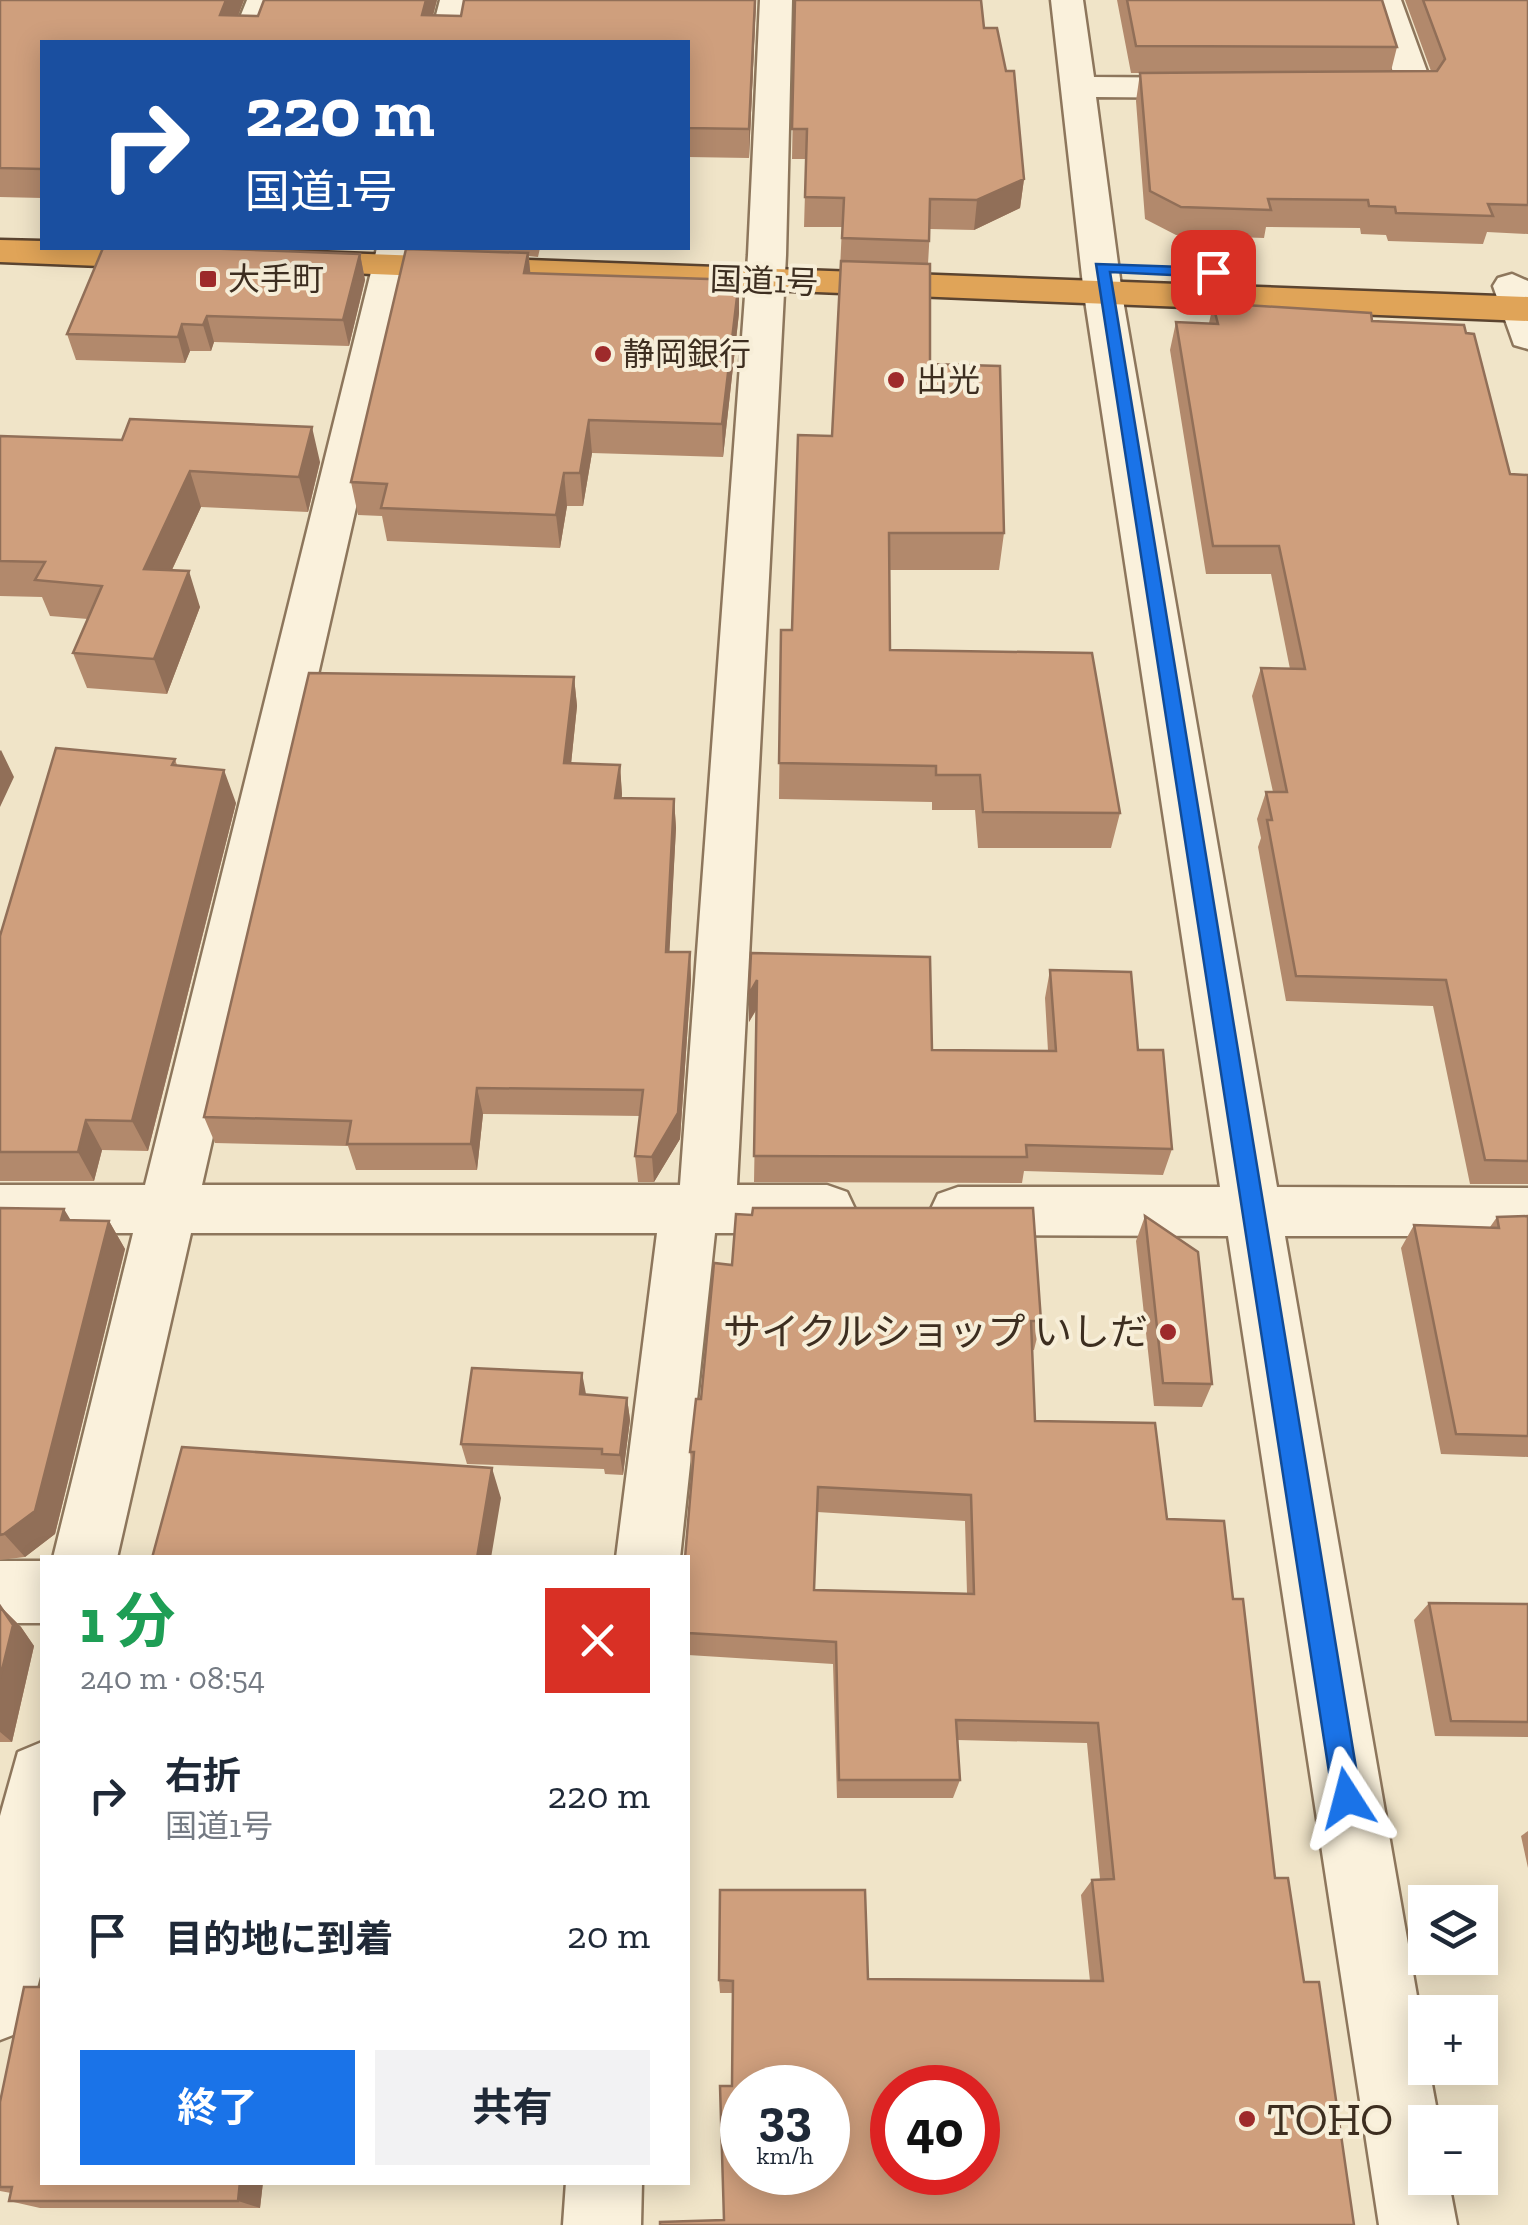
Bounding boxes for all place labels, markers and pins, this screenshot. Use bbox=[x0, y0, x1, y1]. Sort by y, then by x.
pin bbox=[1171, 230, 1256, 315]
place label: 大手町 bbox=[228, 260, 324, 298]
marker: 大手町 bbox=[197, 268, 219, 290]
place label: 静岡銀行 bbox=[623, 335, 751, 373]
marker: 静岡銀行 bbox=[592, 343, 614, 365]
place label: 出光 bbox=[916, 361, 980, 399]
marker: 出光 bbox=[885, 369, 907, 391]
place label: サイクルショップ いしだ bbox=[723, 1309, 1148, 1355]
marker: サイクルショップ いしだ bbox=[1157, 1321, 1179, 1343]
place label: TOHO bbox=[1267, 2093, 1393, 2147]
marker: TOHO bbox=[1236, 2108, 1258, 2130]

